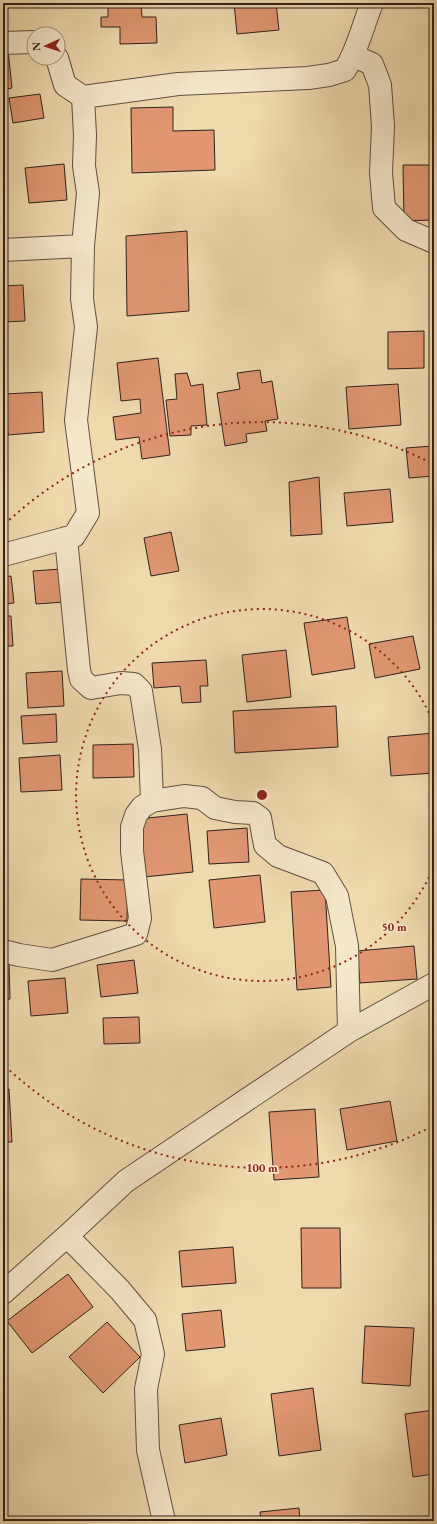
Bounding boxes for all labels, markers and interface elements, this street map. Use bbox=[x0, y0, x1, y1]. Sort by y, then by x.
north arrow bbox=[26, 26, 66, 66]
text: N bbox=[29, 42, 43, 51]
centre of rings bbox=[255, 788, 269, 802]
text: 50 m bbox=[381, 919, 407, 935]
text: 100 m bbox=[246, 1160, 278, 1176]

